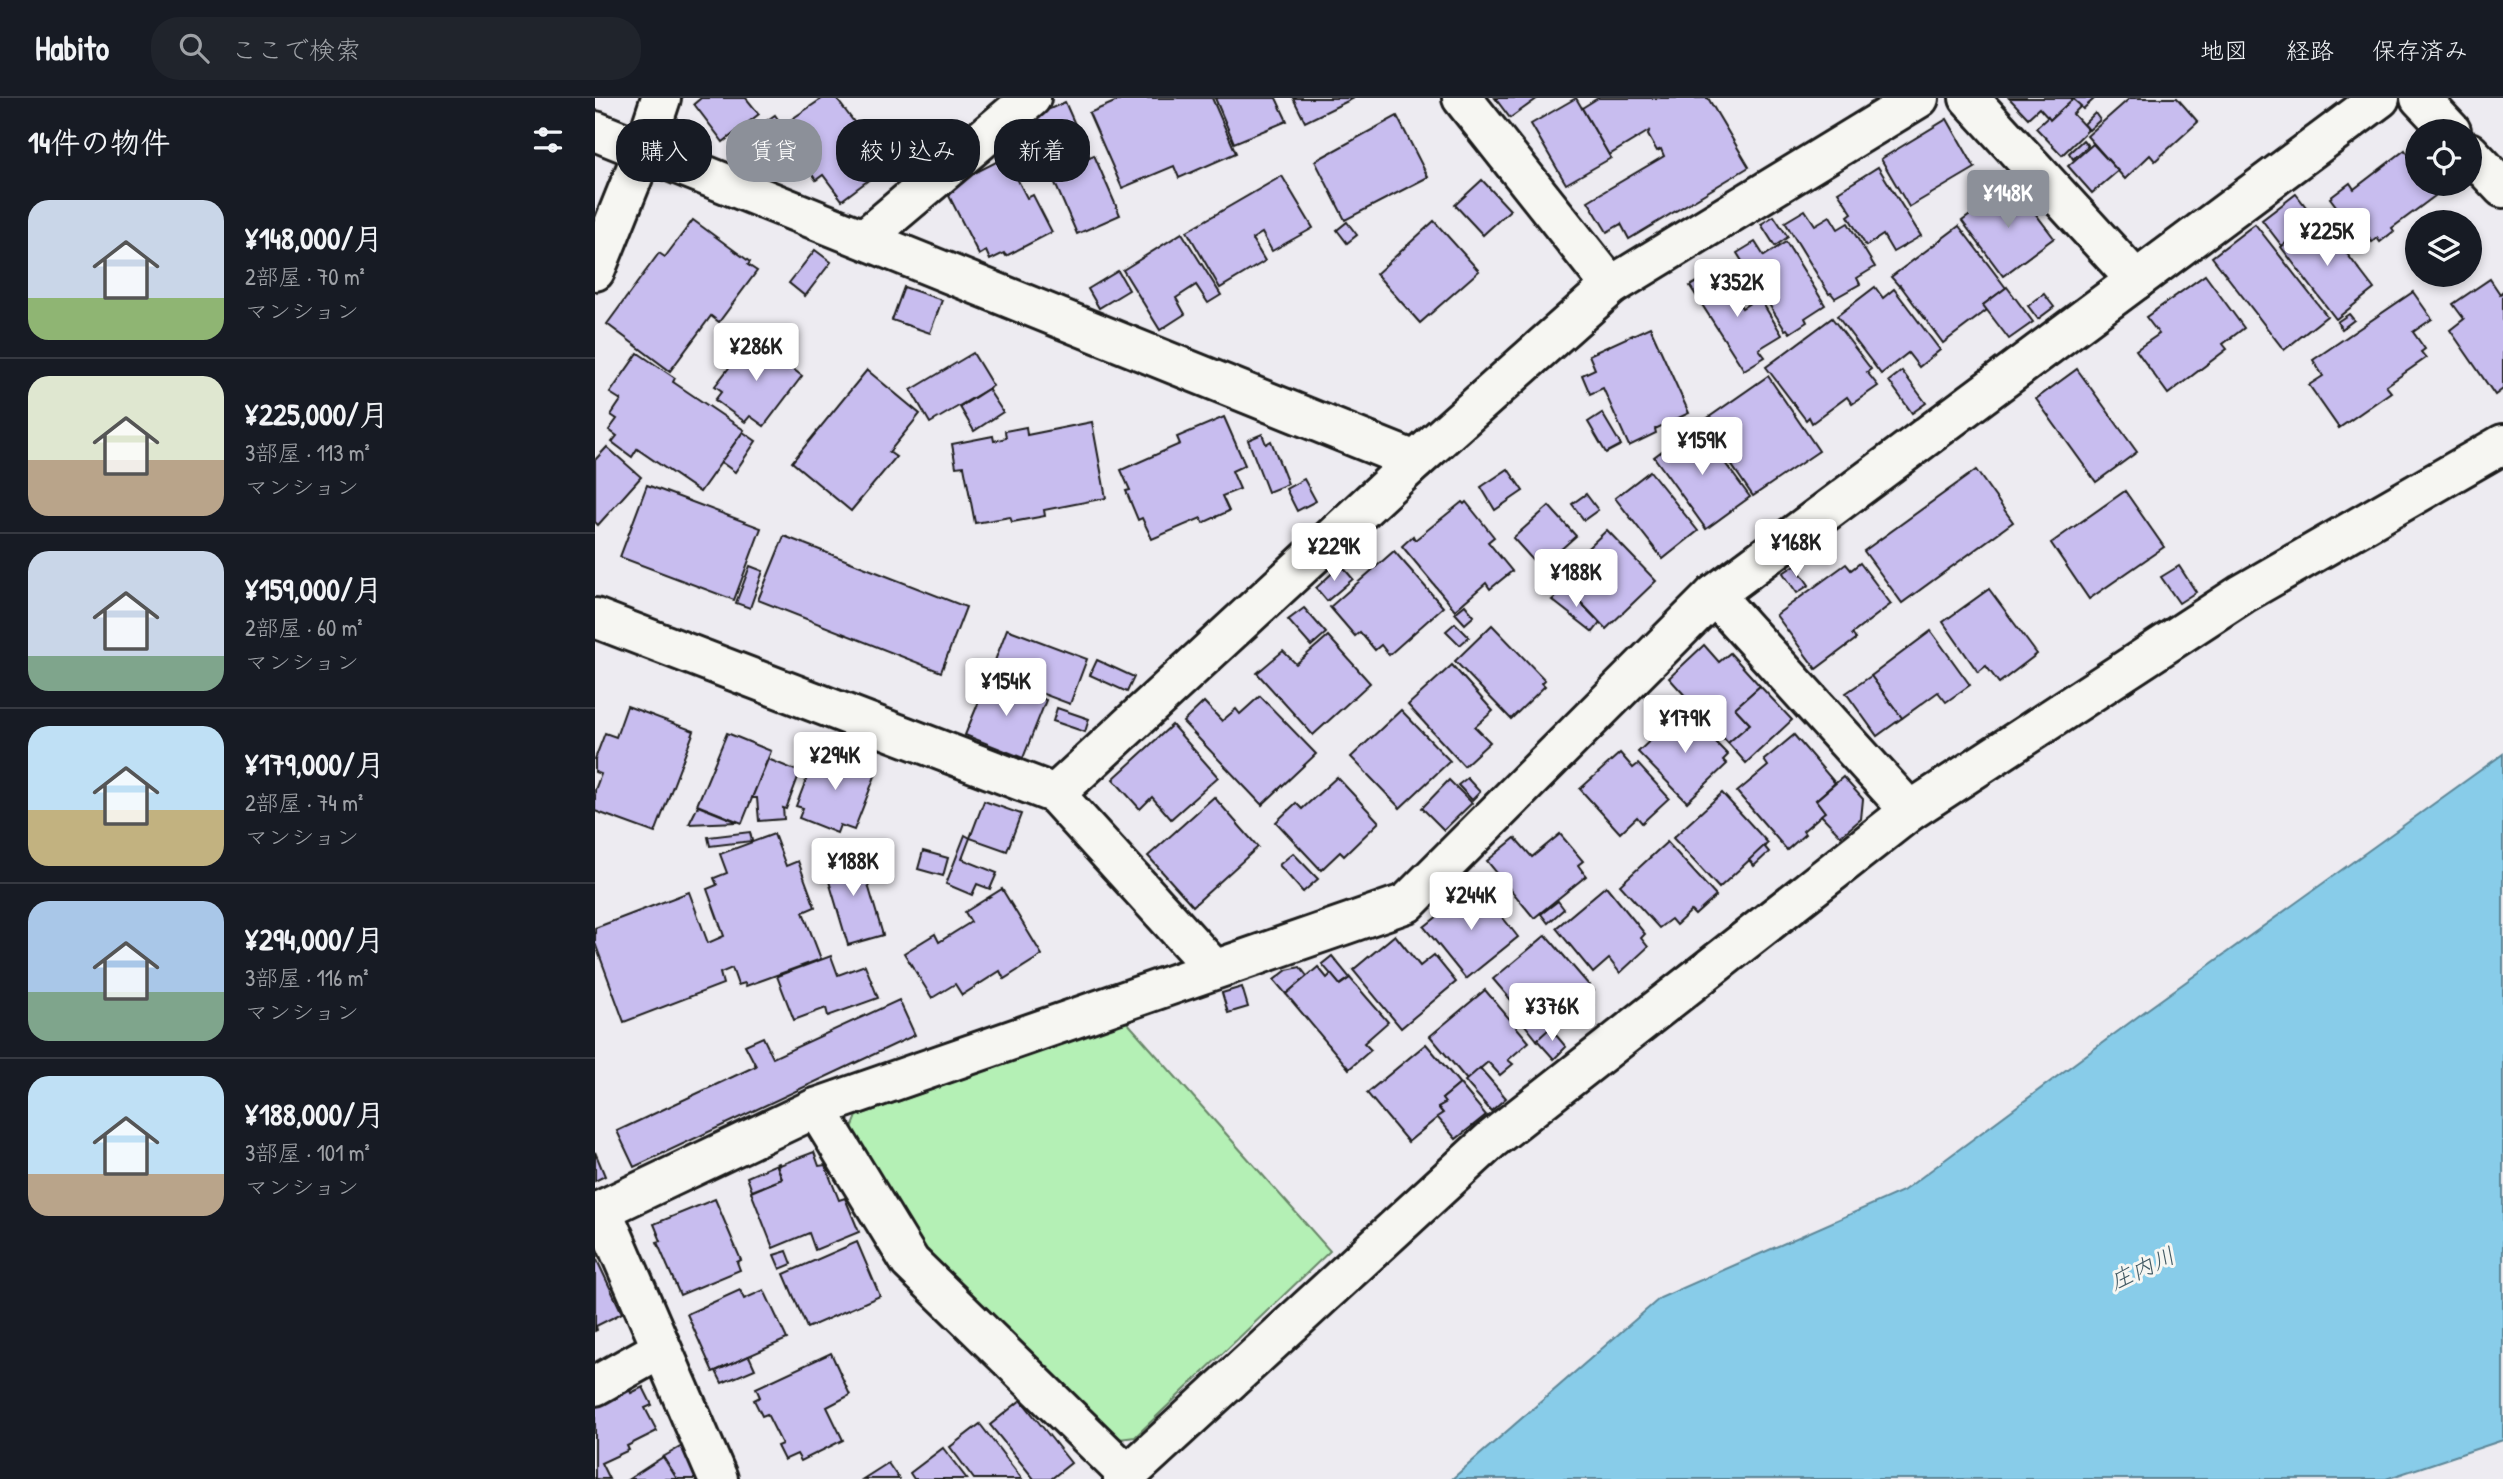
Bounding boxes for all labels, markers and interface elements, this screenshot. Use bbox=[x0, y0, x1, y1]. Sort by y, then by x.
search box bbox=[151, 17, 641, 80]
text: Habito bbox=[35, 26, 109, 70]
icon: search bbox=[175, 29, 213, 67]
text: ここで検索 bbox=[231, 32, 361, 67]
text: 地図 bbox=[2200, 34, 2248, 66]
text: 経路 bbox=[2286, 34, 2334, 66]
text: 保存済み bbox=[2372, 34, 2468, 66]
chip: 購入 bbox=[616, 119, 712, 182]
chip: 賃貸 bbox=[726, 119, 822, 182]
chip: 絞り込み bbox=[836, 119, 980, 182]
chip: 新着 bbox=[994, 119, 1090, 182]
map controls bbox=[2405, 119, 2482, 287]
button: locate bbox=[2405, 119, 2482, 196]
icon: filters bbox=[529, 121, 567, 159]
text: 14件の物件 bbox=[28, 122, 170, 162]
pin: ¥148K bbox=[1959, 170, 2057, 230]
text: ¥148K bbox=[1983, 177, 2033, 208]
pin: ¥225K bbox=[2278, 208, 2376, 268]
button: layers bbox=[2405, 210, 2482, 287]
text: ¥225K bbox=[2300, 215, 2354, 246]
text: ¥148,000/月 bbox=[245, 218, 383, 258]
icon: home bbox=[84, 228, 168, 312]
pin: ¥352K bbox=[1688, 260, 1786, 319]
text: 2部屋 · 70 m² bbox=[245, 261, 365, 292]
text: ¥352K bbox=[1710, 266, 1764, 297]
text: マンション bbox=[245, 295, 359, 326]
pin: ¥286K bbox=[707, 324, 805, 383]
text: ¥286K bbox=[730, 330, 782, 361]
text: ¥225,000/月 bbox=[245, 394, 389, 434]
icon: home bbox=[84, 404, 168, 488]
pin: ¥159K bbox=[1653, 418, 1751, 477]
text: ¥159K bbox=[1677, 424, 1727, 455]
text: 3部屋 · 113 m² bbox=[245, 437, 370, 468]
text: マンション bbox=[245, 471, 359, 502]
pin: ¥168K bbox=[1747, 519, 1845, 579]
pin: ¥229K bbox=[1285, 524, 1383, 583]
text: ¥168K bbox=[1771, 526, 1821, 557]
text: ¥229K bbox=[1308, 530, 1360, 561]
pin: ¥188K bbox=[1527, 550, 1625, 609]
text: ¥188K bbox=[1551, 556, 1601, 587]
text: ¥159,000/月 bbox=[245, 569, 383, 609]
icon: home bbox=[84, 579, 168, 663]
text: 2部屋 · 60 m² bbox=[245, 612, 363, 643]
text: マンション bbox=[245, 646, 359, 677]
pin: ¥154K bbox=[957, 658, 1055, 718]
text: ¥154K bbox=[981, 665, 1031, 696]
pin: ¥179K bbox=[1636, 696, 1734, 755]
text: ¥179K bbox=[1660, 702, 1710, 733]
pin: ¥294K bbox=[786, 732, 884, 792]
text: ¥294K bbox=[810, 739, 860, 770]
text: ¥179,000/月 bbox=[245, 744, 385, 784]
icon: home bbox=[84, 754, 168, 838]
text: 2部屋 · 74 m² bbox=[245, 787, 363, 818]
text: マンション bbox=[245, 821, 359, 852]
pin: ¥188K bbox=[804, 838, 902, 898]
text: ¥188K bbox=[828, 845, 878, 876]
pin: ¥244K bbox=[1422, 872, 1520, 932]
text: ¥244K bbox=[1446, 879, 1496, 910]
text: ¥294,000/月 bbox=[245, 919, 384, 959]
icon: home bbox=[84, 929, 168, 1013]
text: 3部屋 · 116 m² bbox=[245, 962, 369, 993]
pin: ¥376K bbox=[1503, 984, 1601, 1043]
text: ¥376K bbox=[1525, 990, 1579, 1021]
text: マンション bbox=[245, 996, 359, 1027]
text: ¥188,000/月 bbox=[245, 1094, 385, 1134]
icon: home bbox=[84, 1104, 168, 1188]
text: 3部屋 · 101 m² bbox=[245, 1137, 370, 1168]
text: マンション bbox=[245, 1171, 359, 1202]
water label: 庄内川 bbox=[2104, 1239, 2180, 1297]

